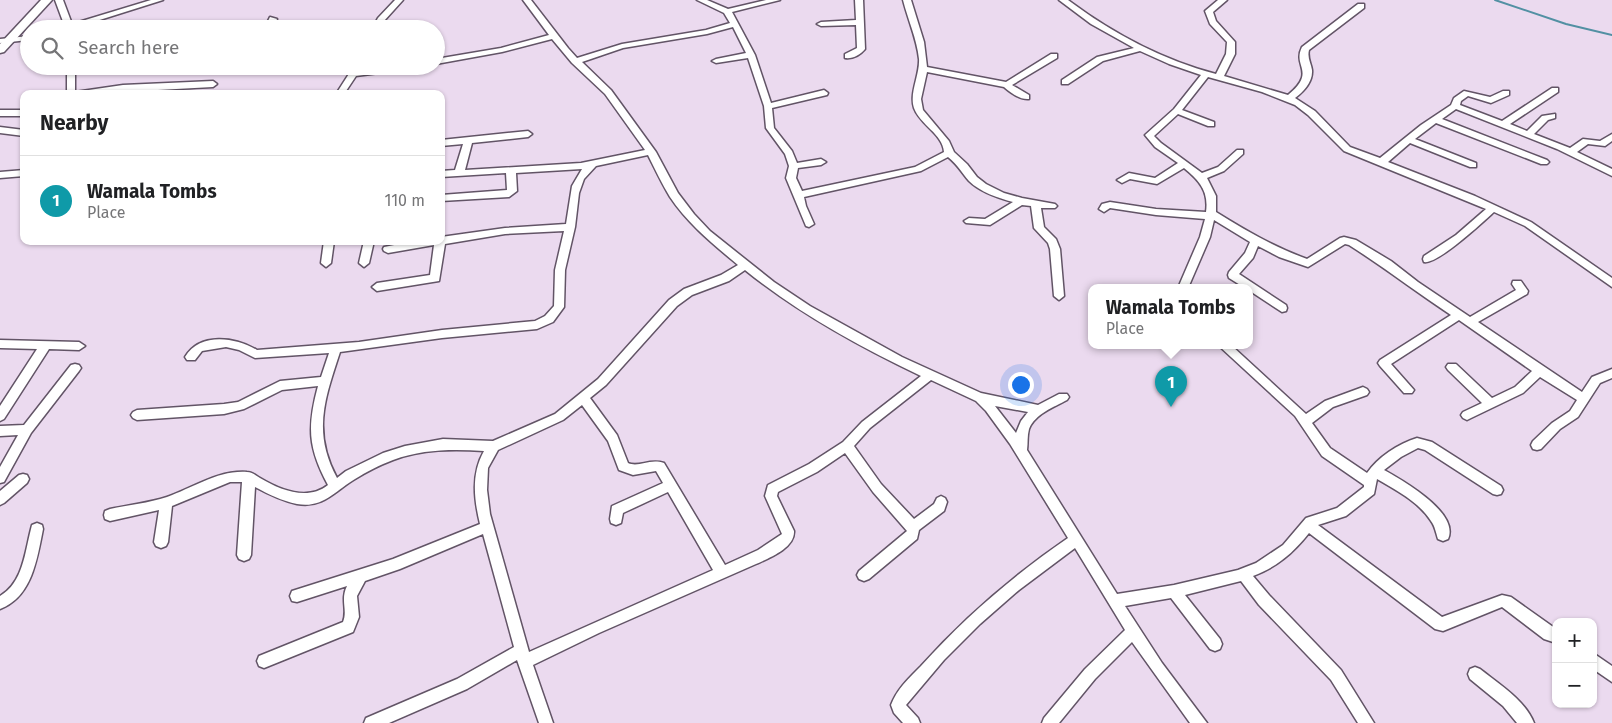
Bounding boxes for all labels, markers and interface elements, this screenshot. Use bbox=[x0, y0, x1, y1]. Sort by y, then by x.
search box bbox=[20, 20, 445, 75]
icon: search bbox=[38, 34, 66, 62]
text: Search here bbox=[78, 36, 179, 59]
text: Nearby bbox=[40, 110, 108, 136]
text: Wamala Tombs bbox=[87, 180, 217, 203]
text: 1 bbox=[52, 191, 60, 210]
text: 110 m bbox=[384, 191, 425, 210]
text: Place bbox=[87, 203, 126, 222]
popup bbox=[1088, 284, 1253, 349]
text: Wamala Tombs bbox=[1106, 296, 1235, 319]
text: Place bbox=[1106, 319, 1144, 338]
pin: 1 bbox=[1155, 366, 1187, 407]
your location bbox=[1008, 372, 1034, 398]
map controls bbox=[1552, 618, 1597, 708]
button: + bbox=[1552, 618, 1597, 663]
button: − bbox=[1552, 663, 1597, 708]

